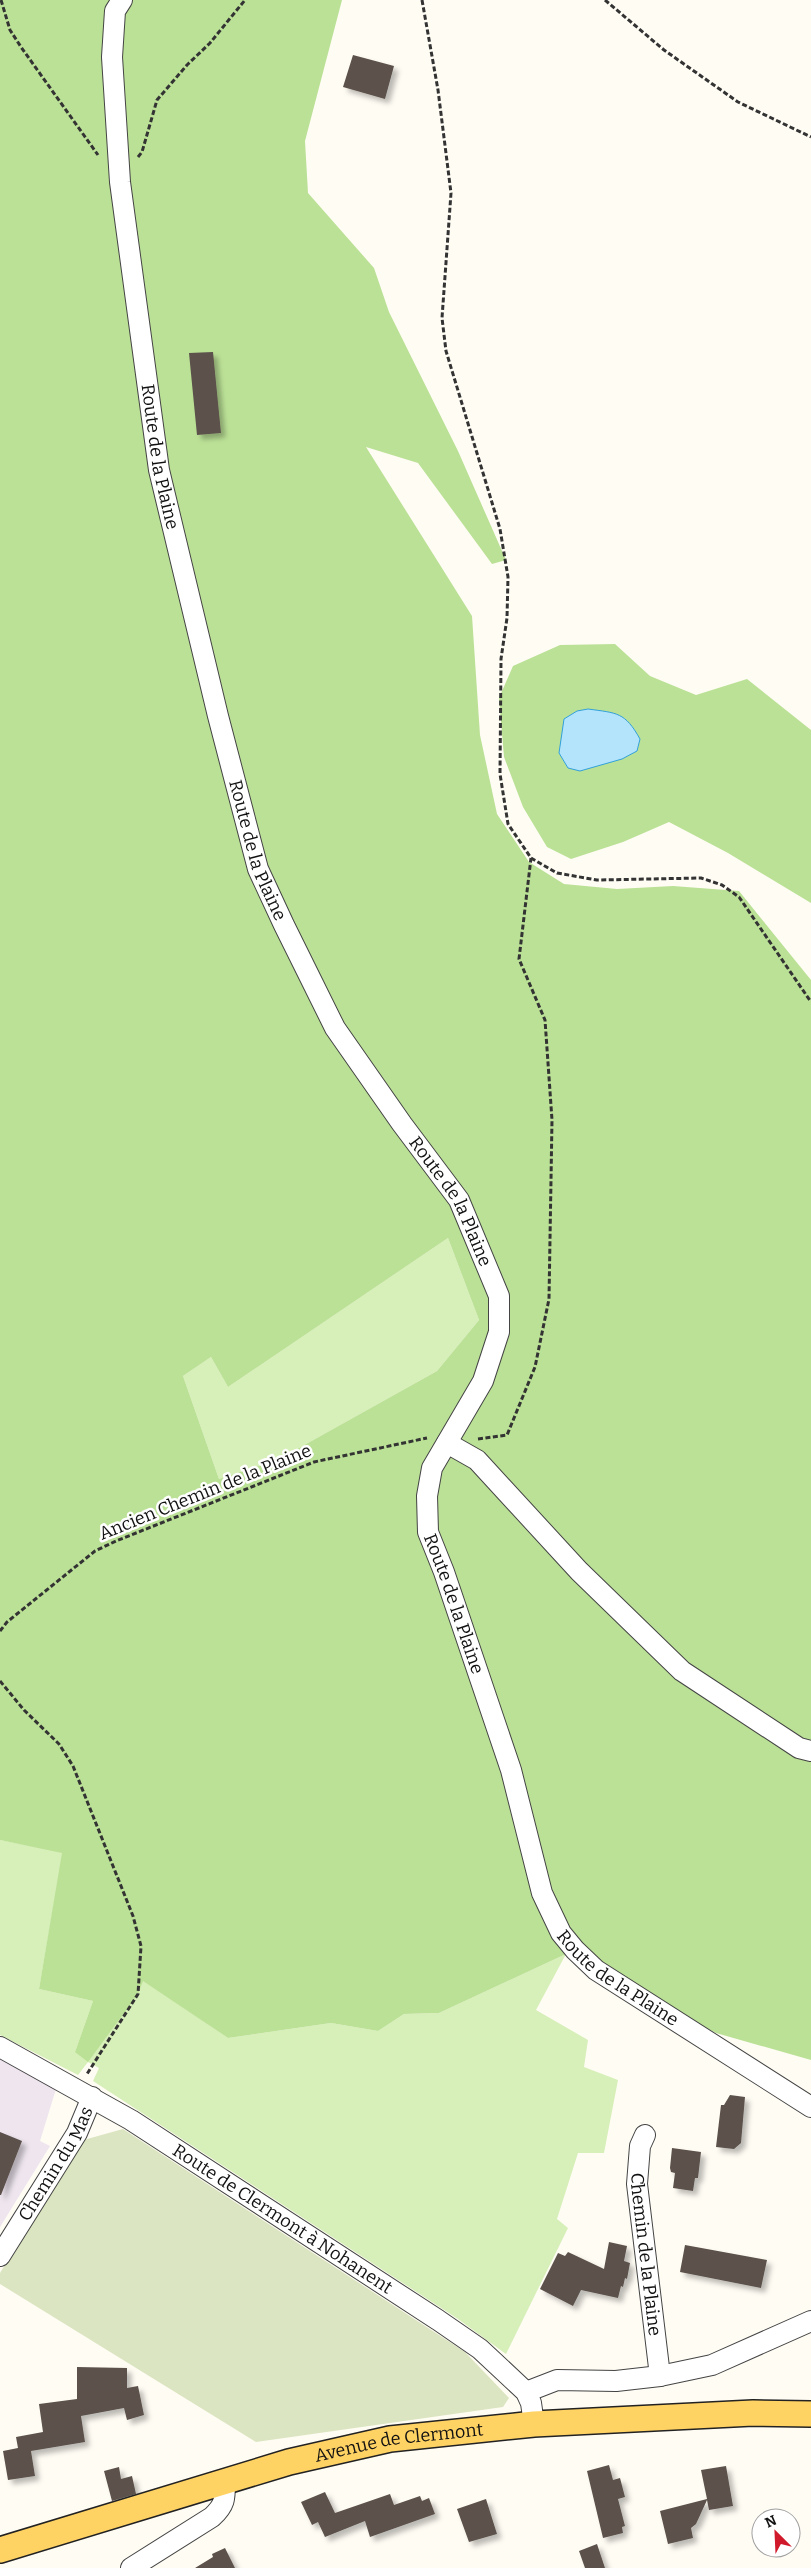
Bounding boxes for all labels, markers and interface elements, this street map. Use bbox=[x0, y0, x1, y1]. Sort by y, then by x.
street label: Route de la Plaine bbox=[136, 383, 184, 532]
street label: Route de la Plaine bbox=[224, 777, 291, 924]
street label: Route de la Plaine bbox=[404, 1132, 496, 1270]
street label: Ancien Chemin de la Plaine bbox=[96, 1439, 314, 1545]
street label: Route de la Plaine bbox=[419, 1530, 489, 1677]
street label: Route de la Plaine bbox=[552, 1926, 683, 2031]
street label: Chemin du Mas bbox=[14, 2103, 98, 2225]
street label: Route de Clermont à Nohanent bbox=[169, 2139, 397, 2299]
street label: Chemin de la Plaine bbox=[626, 2172, 666, 2337]
street label: Avenue de Clermont bbox=[313, 2418, 485, 2467]
north arrow bbox=[751, 2508, 801, 2558]
text: N bbox=[763, 2512, 779, 2532]

